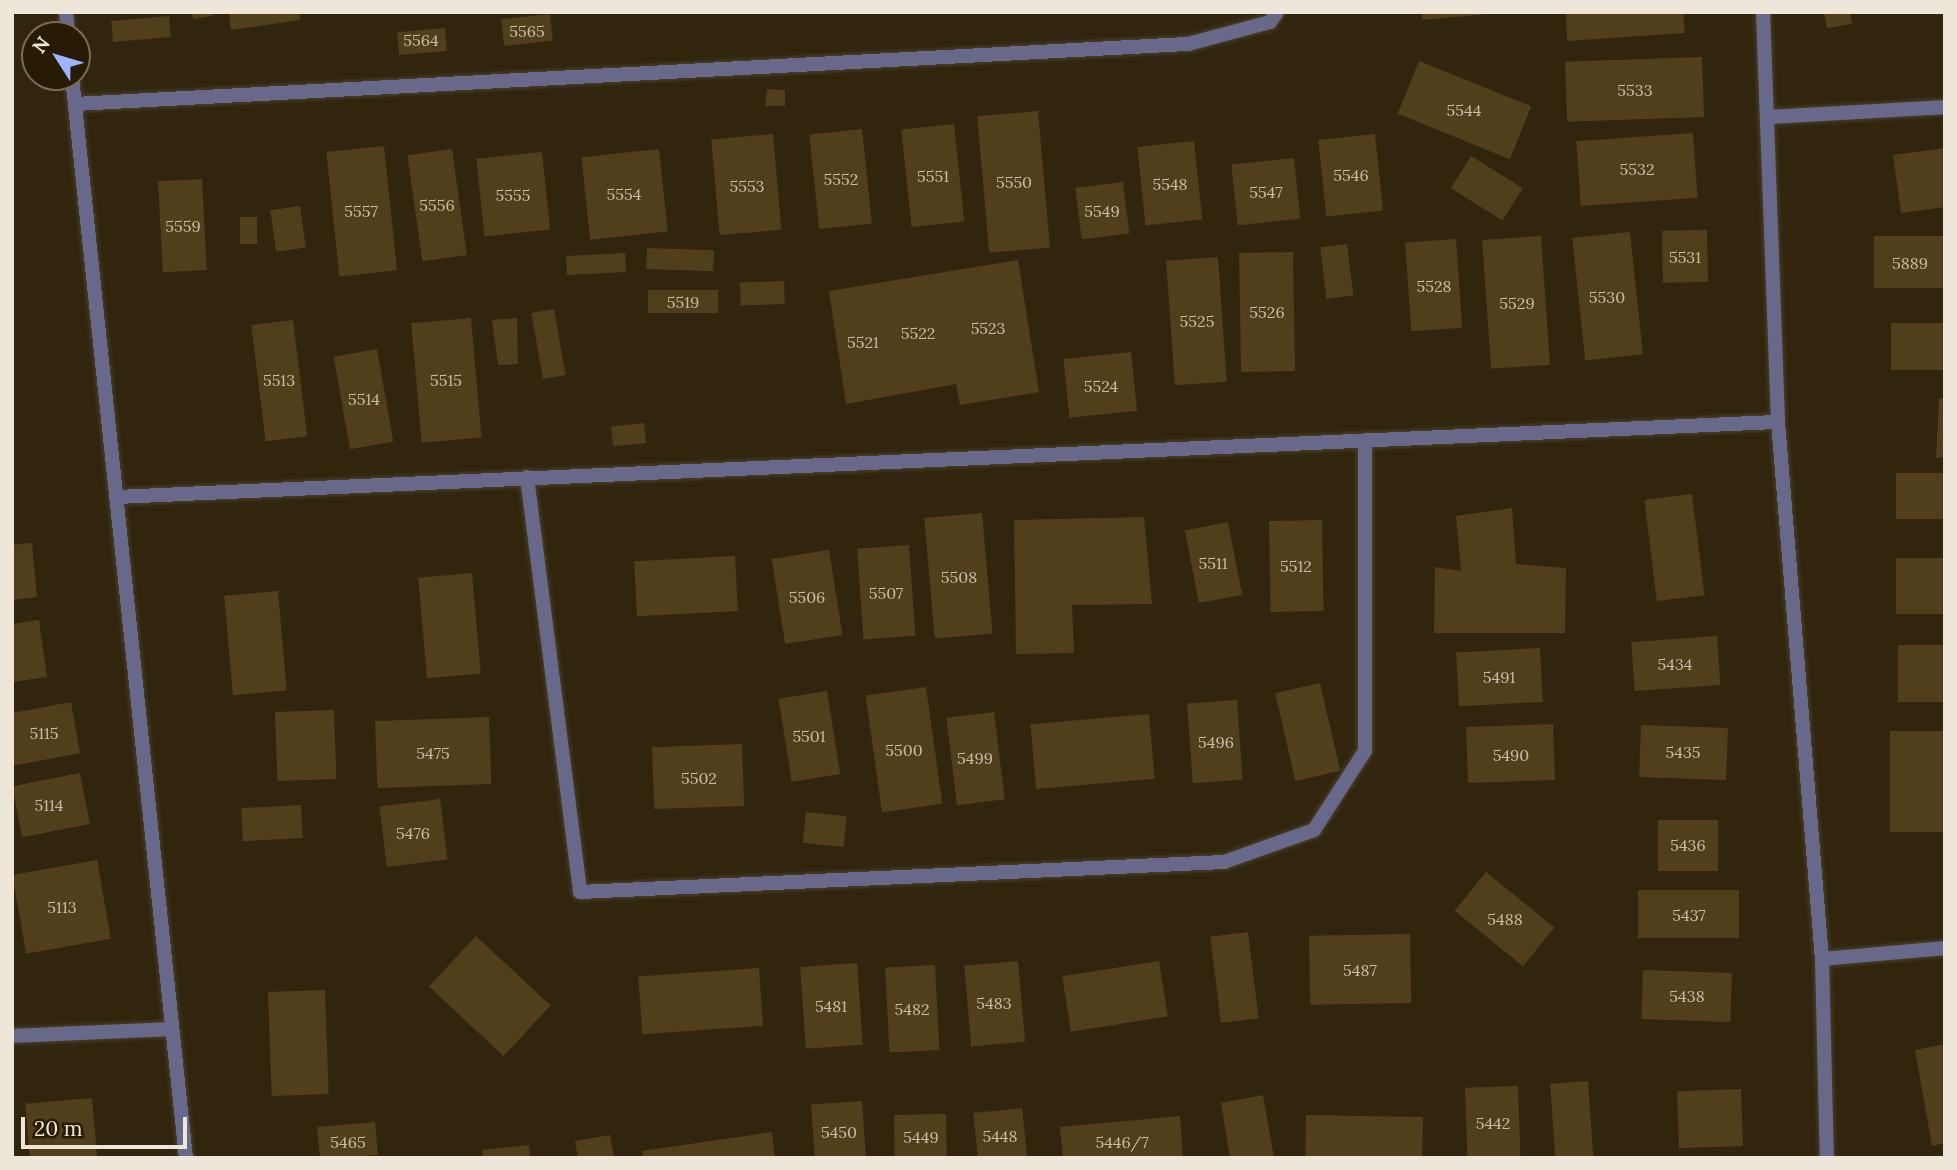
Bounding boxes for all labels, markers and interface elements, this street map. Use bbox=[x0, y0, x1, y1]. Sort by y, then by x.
north arrow bbox=[21, 21, 91, 91]
house number: 5565 bbox=[509, 21, 545, 41]
house number: 5564 bbox=[403, 30, 439, 50]
text: N bbox=[27, 31, 55, 58]
house number: 5533 bbox=[1617, 80, 1653, 100]
house number: 5544 bbox=[1447, 100, 1481, 120]
house number: 5532 bbox=[1620, 159, 1654, 179]
house number: 5546 bbox=[1333, 165, 1369, 185]
house number: 5551 bbox=[917, 166, 949, 186]
house number: 5552 bbox=[824, 169, 858, 189]
house number: 5550 bbox=[996, 172, 1032, 192]
house number: 5548 bbox=[1152, 174, 1188, 194]
house number: 5553 bbox=[729, 176, 765, 196]
house number: 5547 bbox=[1249, 182, 1283, 202]
house number: 5554 bbox=[607, 184, 641, 204]
house number: 5555 bbox=[496, 185, 530, 205]
house number: 5556 bbox=[419, 195, 455, 215]
house number: 5557 bbox=[344, 201, 378, 221]
house number: 5549 bbox=[1084, 201, 1120, 221]
house number: 5559 bbox=[165, 216, 201, 236]
house number: 5531 bbox=[1669, 247, 1701, 267]
house number: 5889 bbox=[1892, 253, 1928, 273]
house number: 5528 bbox=[1416, 276, 1452, 296]
house number: 5530 bbox=[1589, 287, 1625, 307]
house number: 5519 bbox=[667, 292, 699, 312]
house number: 5529 bbox=[1499, 293, 1535, 313]
house number: 5526 bbox=[1249, 302, 1285, 322]
house number: 5525 bbox=[1180, 311, 1214, 331]
house number: 5523 bbox=[971, 318, 1005, 338]
house number: 5522 bbox=[901, 323, 935, 343]
house number: 5521 bbox=[847, 332, 879, 352]
house number: 5513 bbox=[263, 370, 295, 390]
house number: 5515 bbox=[430, 370, 462, 390]
house number: 5524 bbox=[1084, 376, 1118, 396]
house number: 5514 bbox=[348, 389, 380, 409]
house number: 5511 bbox=[1198, 553, 1228, 573]
house number: 5512 bbox=[1280, 556, 1312, 576]
house number: 5508 bbox=[941, 567, 977, 587]
house number: 5507 bbox=[869, 583, 903, 603]
house number: 5506 bbox=[789, 587, 825, 607]
house number: 5434 bbox=[1658, 654, 1692, 674]
house number: 5491 bbox=[1483, 667, 1515, 687]
house number: 5115 bbox=[29, 723, 59, 743]
house number: 5501 bbox=[792, 726, 826, 746]
house number: 5496 bbox=[1198, 732, 1234, 752]
house number: 5500 bbox=[885, 740, 923, 760]
house number: 5435 bbox=[1665, 742, 1701, 762]
house number: 5475 bbox=[416, 743, 450, 763]
house number: 5490 bbox=[1493, 745, 1529, 765]
house number: 5499 bbox=[957, 748, 993, 768]
house number: 5502 bbox=[681, 768, 717, 788]
house number: 5114 bbox=[34, 795, 64, 815]
house number: 5476 bbox=[396, 823, 430, 843]
house number: 5436 bbox=[1670, 835, 1706, 855]
house number: 5113 bbox=[47, 897, 77, 917]
house number: 5437 bbox=[1672, 905, 1706, 925]
house number: 5488 bbox=[1487, 909, 1523, 929]
house number: 5487 bbox=[1343, 960, 1377, 980]
house number: 5438 bbox=[1669, 986, 1705, 1006]
house number: 5483 bbox=[976, 993, 1012, 1013]
house number: 5481 bbox=[815, 996, 847, 1016]
house number: 5482 bbox=[895, 999, 929, 1019]
scale bar bbox=[24, 1104, 191, 1148]
house number: 5442 bbox=[1476, 1113, 1510, 1133]
text: 20 m bbox=[34, 1115, 83, 1142]
house number: 5450 bbox=[821, 1122, 857, 1142]
house number: 5448 bbox=[982, 1126, 1018, 1146]
house number: 5449 bbox=[903, 1127, 939, 1147]
house number: 5465 bbox=[330, 1132, 366, 1152]
house number: 5446/7 bbox=[1095, 1132, 1149, 1152]

